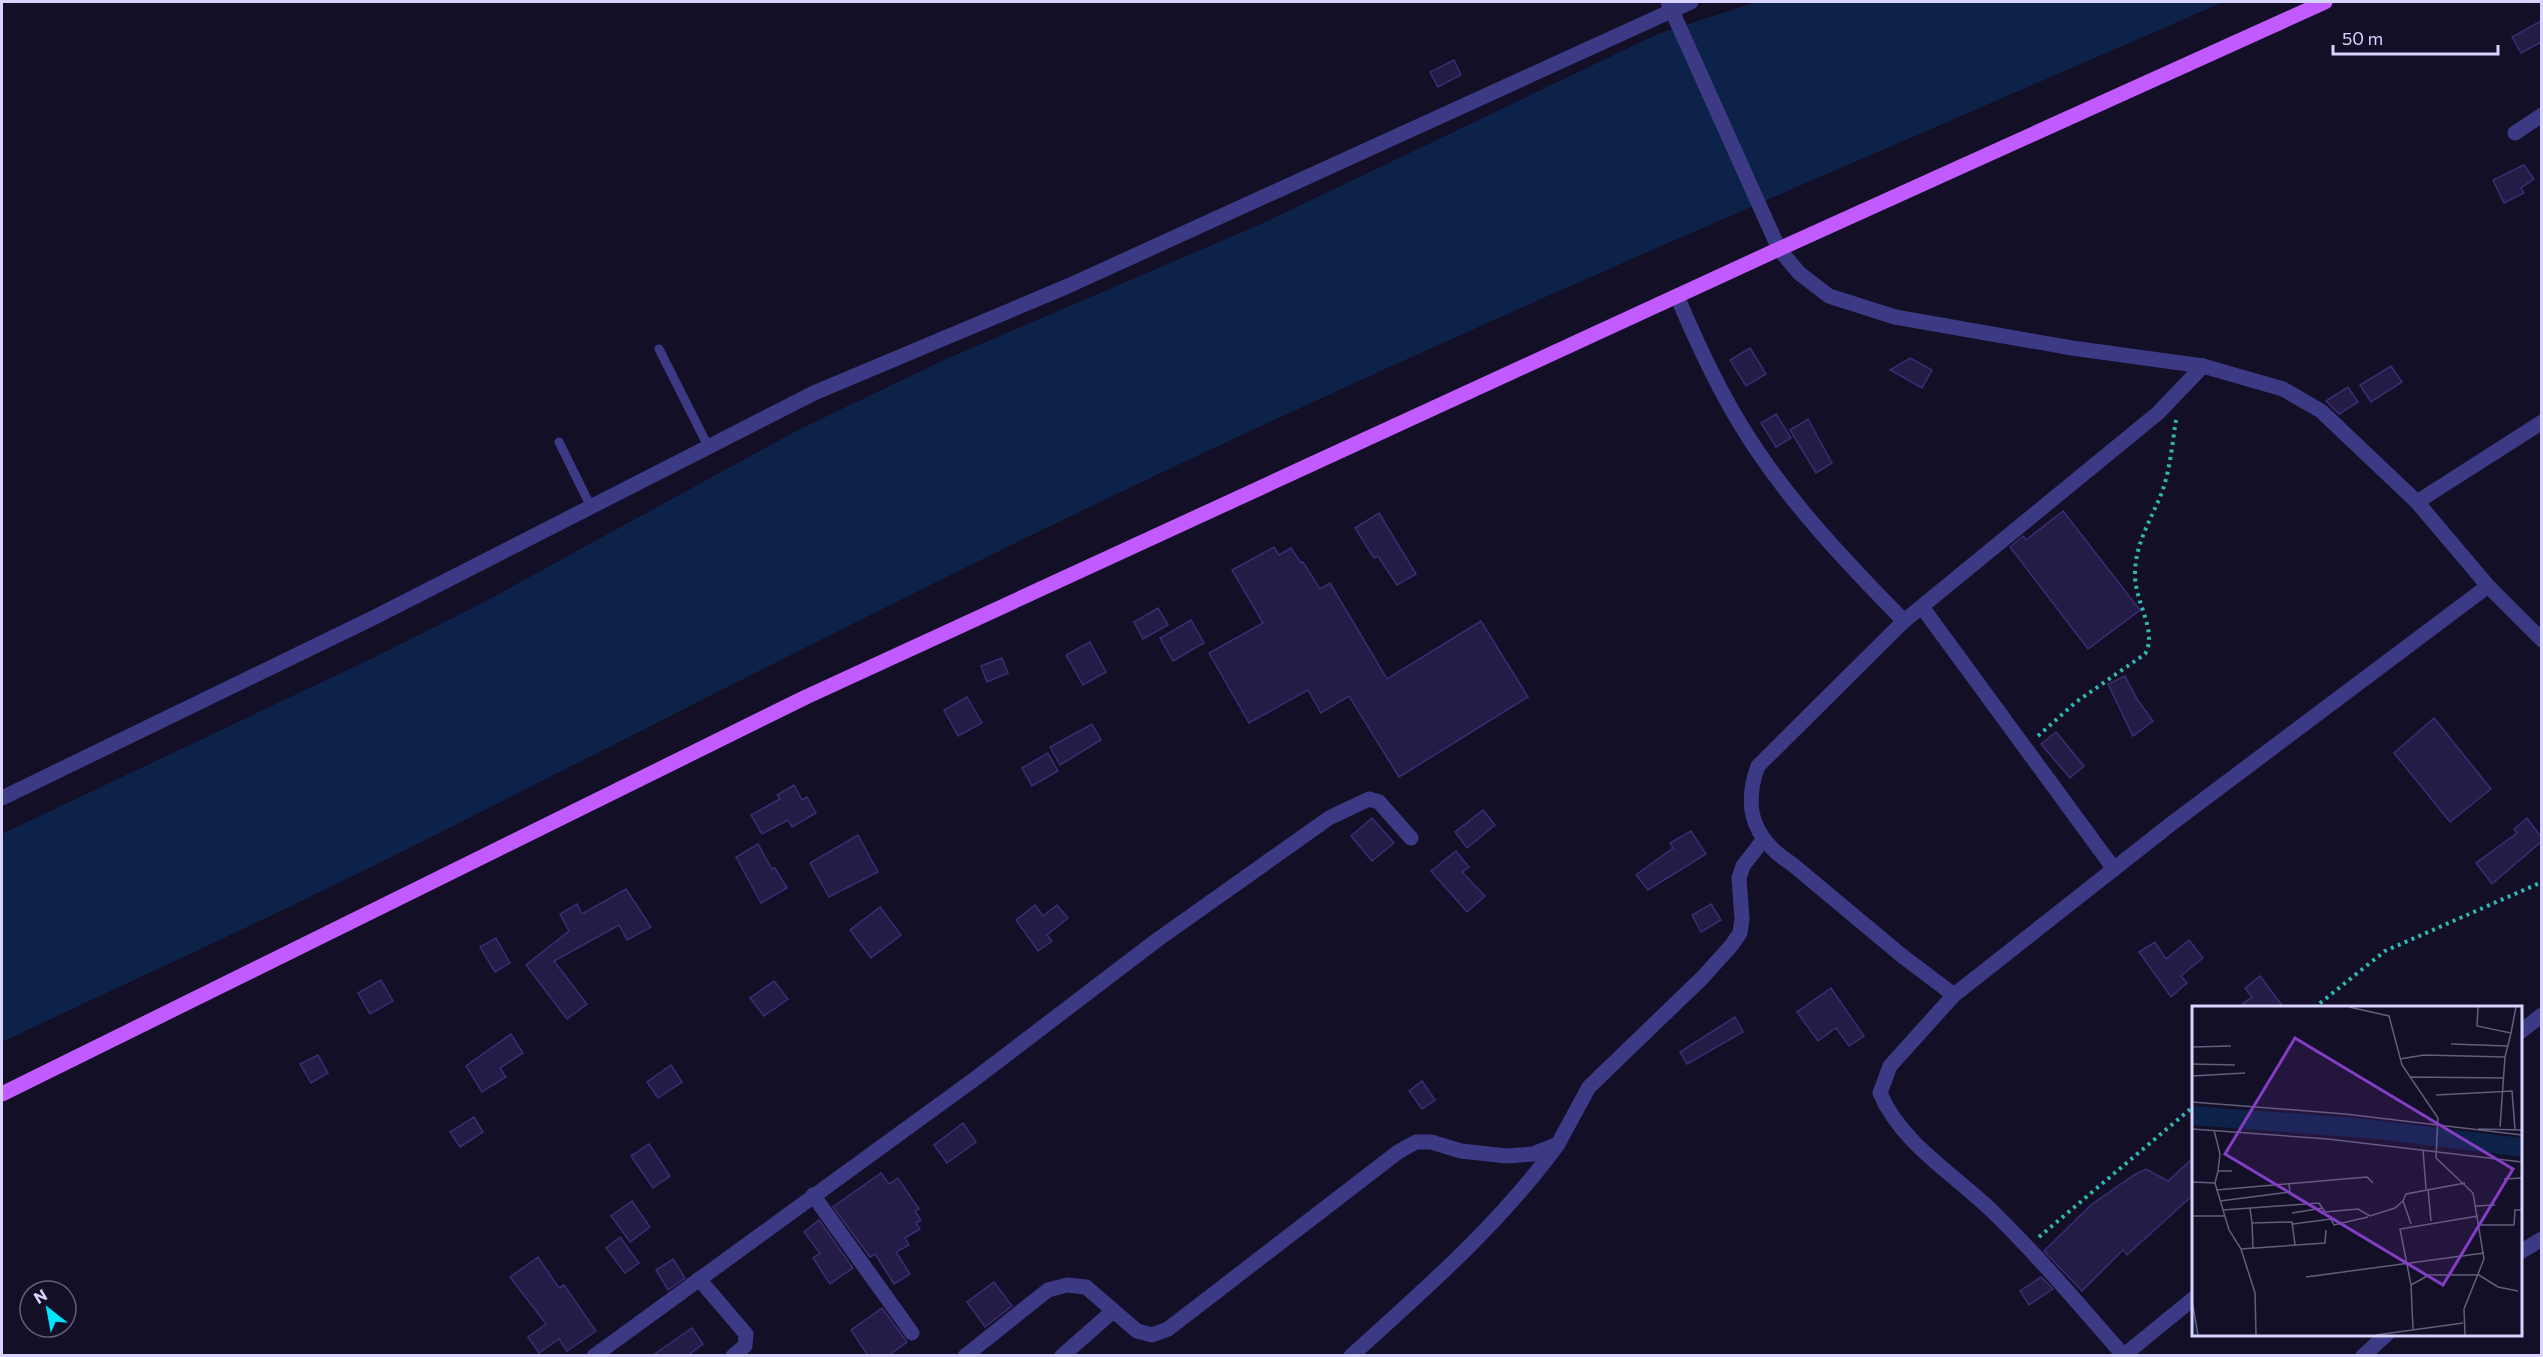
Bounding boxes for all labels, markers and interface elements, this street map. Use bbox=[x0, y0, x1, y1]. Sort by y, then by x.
scale bar bbox=[2333, 18, 2498, 56]
text: 50 m bbox=[2342, 27, 2383, 49]
inset map bbox=[2192, 1006, 2522, 1336]
north arrow bbox=[18, 1279, 78, 1339]
text: N bbox=[30, 1284, 50, 1307]

